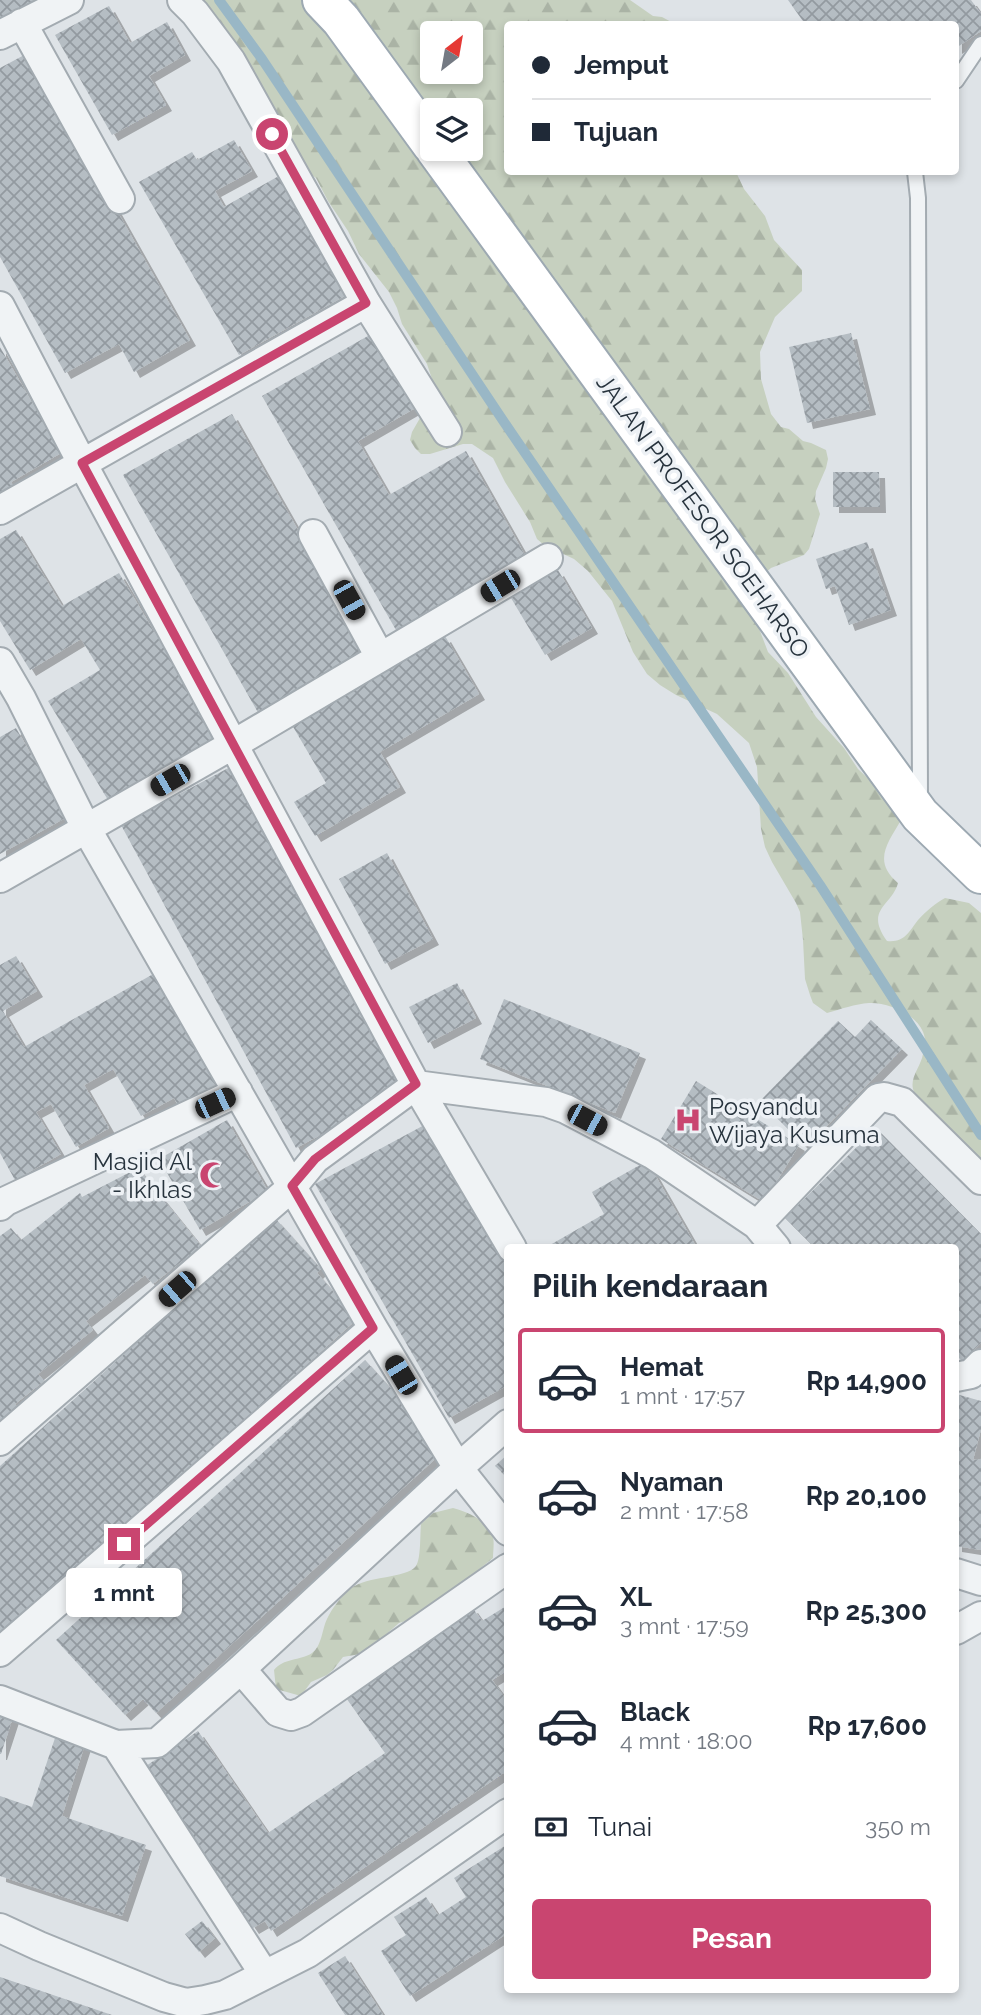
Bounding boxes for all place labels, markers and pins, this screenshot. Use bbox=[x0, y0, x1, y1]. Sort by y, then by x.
place label: Posyandu Wijaya Kusuma bbox=[709, 1092, 880, 1149]
hospital icon: Posyandu Wijaya Kusuma bbox=[673, 1105, 703, 1135]
place label: Masjid Al - Ikhlas bbox=[93, 1147, 192, 1204]
mosque icon: Masjid Al - Ikhlas bbox=[198, 1160, 228, 1190]

